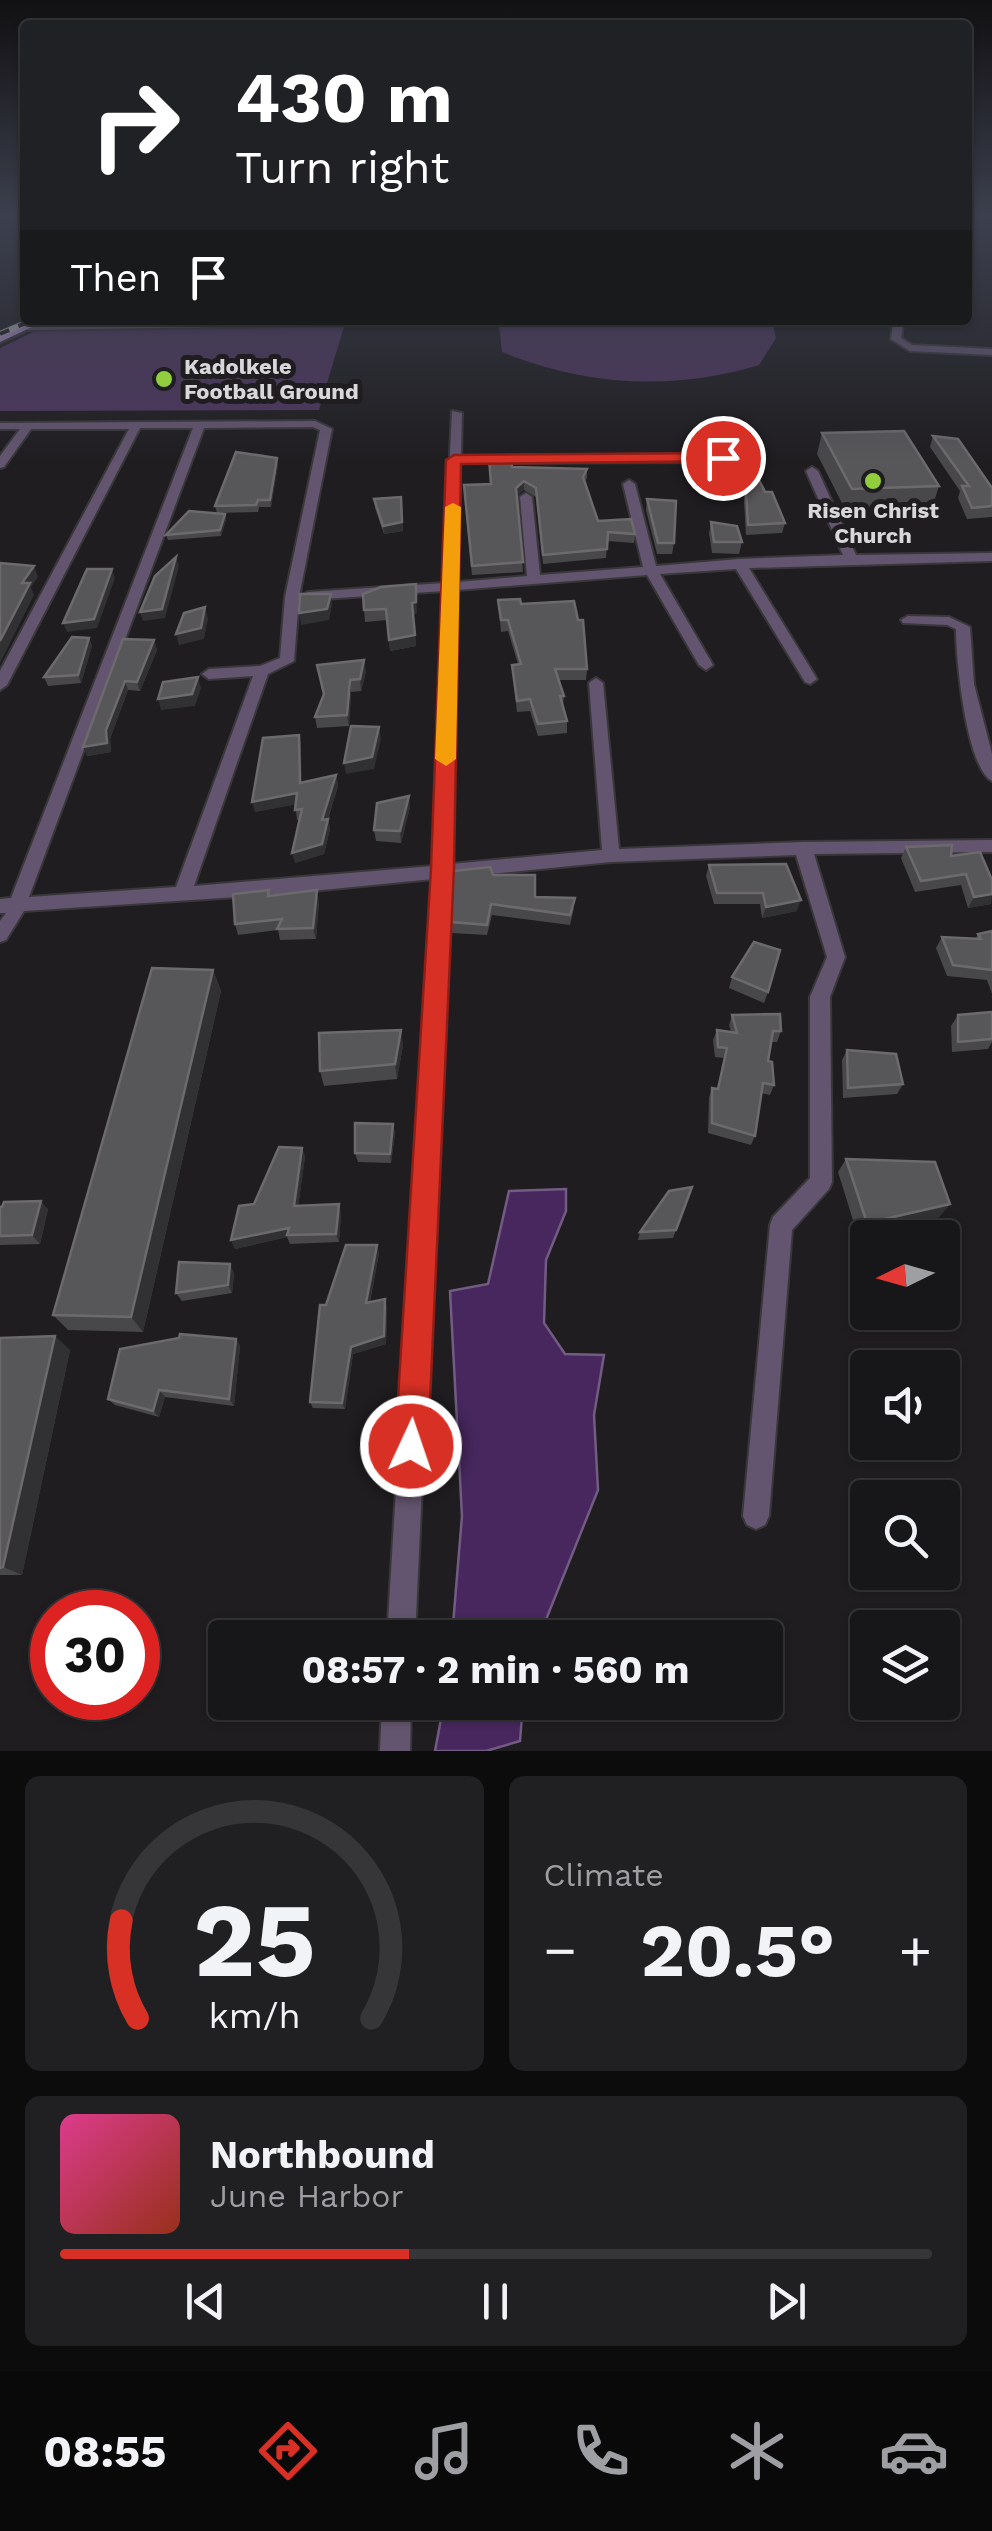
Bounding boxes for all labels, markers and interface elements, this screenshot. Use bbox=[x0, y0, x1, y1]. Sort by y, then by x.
text: 430 m bbox=[235, 57, 453, 139]
icon: right bbox=[70, 60, 200, 190]
text: Turn right bbox=[235, 141, 449, 194]
icon: arrive bbox=[181, 250, 236, 305]
text: Then bbox=[70, 256, 161, 300]
place label: Kadolkele Football Ground bbox=[184, 354, 359, 404]
marker: Kadolkele Football Ground bbox=[153, 368, 175, 390]
pin bbox=[681, 416, 766, 501]
icon: arrive bbox=[696, 431, 751, 486]
marker: Risen Christ Church bbox=[862, 470, 884, 492]
place label: Risen Christ Church bbox=[807, 498, 939, 548]
north arrow bbox=[850, 1220, 960, 1330]
map controls bbox=[850, 1220, 960, 1720]
button: sound bbox=[850, 1350, 960, 1460]
position arrow bbox=[359, 1394, 463, 1498]
button: search bbox=[850, 1480, 960, 1590]
speed limit sign: 30 bbox=[30, 1590, 160, 1720]
button: layers bbox=[850, 1610, 960, 1720]
text: 08:57 · 2 min · 560 m bbox=[302, 1648, 689, 1692]
text: Climate bbox=[544, 1856, 664, 1894]
text: 25 bbox=[193, 1879, 316, 2001]
text: 20.5° bbox=[640, 1906, 835, 1994]
text: − bbox=[544, 1918, 577, 1982]
text: + bbox=[899, 1918, 932, 1982]
text: km/h bbox=[208, 1995, 300, 2037]
text: Northbound bbox=[210, 2133, 435, 2177]
text: June Harbor bbox=[210, 2177, 404, 2215]
icon: previous bbox=[178, 2274, 233, 2329]
icon: pause bbox=[468, 2274, 523, 2329]
icon: next bbox=[759, 2274, 814, 2329]
icon: directions bbox=[253, 2416, 323, 2486]
icon: music bbox=[409, 2416, 479, 2486]
icon: phone bbox=[566, 2416, 636, 2486]
icon: climate bbox=[722, 2416, 792, 2486]
icon: car bbox=[879, 2416, 949, 2486]
text: 08:55 bbox=[43, 2425, 166, 2478]

